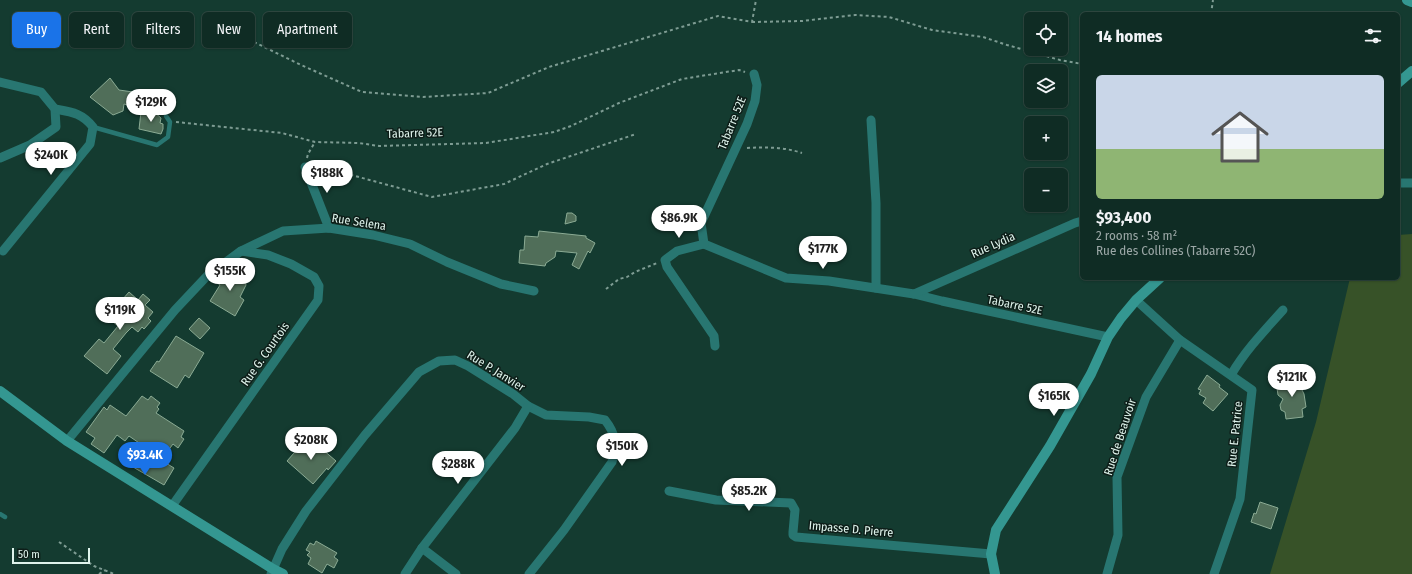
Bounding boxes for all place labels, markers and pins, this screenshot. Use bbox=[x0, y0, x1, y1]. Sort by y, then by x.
pin: $129K bbox=[123, 89, 179, 123]
pin: $240K bbox=[23, 142, 79, 176]
pin: $188K bbox=[299, 160, 355, 194]
pin: $86.9K bbox=[646, 205, 712, 239]
pin: $177K bbox=[795, 236, 851, 270]
pin: $155K bbox=[202, 258, 258, 292]
pin: $119K bbox=[92, 297, 148, 331]
pin: $121K bbox=[1264, 364, 1320, 398]
pin: $165K bbox=[1026, 383, 1082, 417]
pin: $208K bbox=[283, 427, 339, 461]
pin: $150K bbox=[594, 433, 650, 467]
pin: $93.4K bbox=[112, 442, 178, 476]
pin: $288K bbox=[430, 451, 486, 485]
pin: $85.2K bbox=[716, 478, 782, 512]

